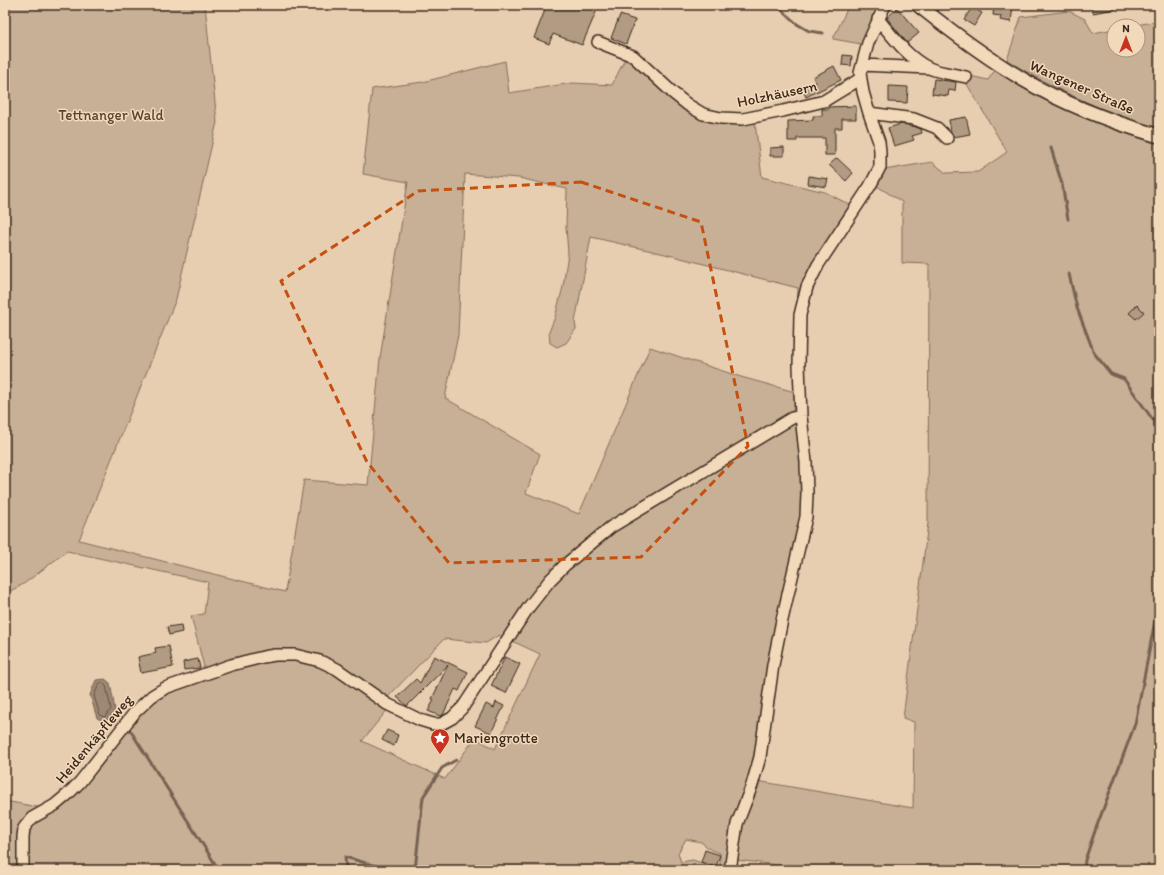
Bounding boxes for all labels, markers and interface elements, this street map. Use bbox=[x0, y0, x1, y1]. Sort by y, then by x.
north arrow bbox=[1106, 18, 1146, 58]
text: N bbox=[1122, 22, 1130, 35]
street label: Wangener Straße bbox=[1027, 56, 1137, 118]
street label: Holzhäusern bbox=[735, 77, 819, 111]
park label: Tettnanger Wald bbox=[58, 106, 164, 124]
street label: Heidenkäpfleweg bbox=[52, 691, 137, 787]
place icon: Mariengrotte bbox=[429, 727, 451, 755]
place label: Mariengrotte bbox=[454, 729, 538, 747]

